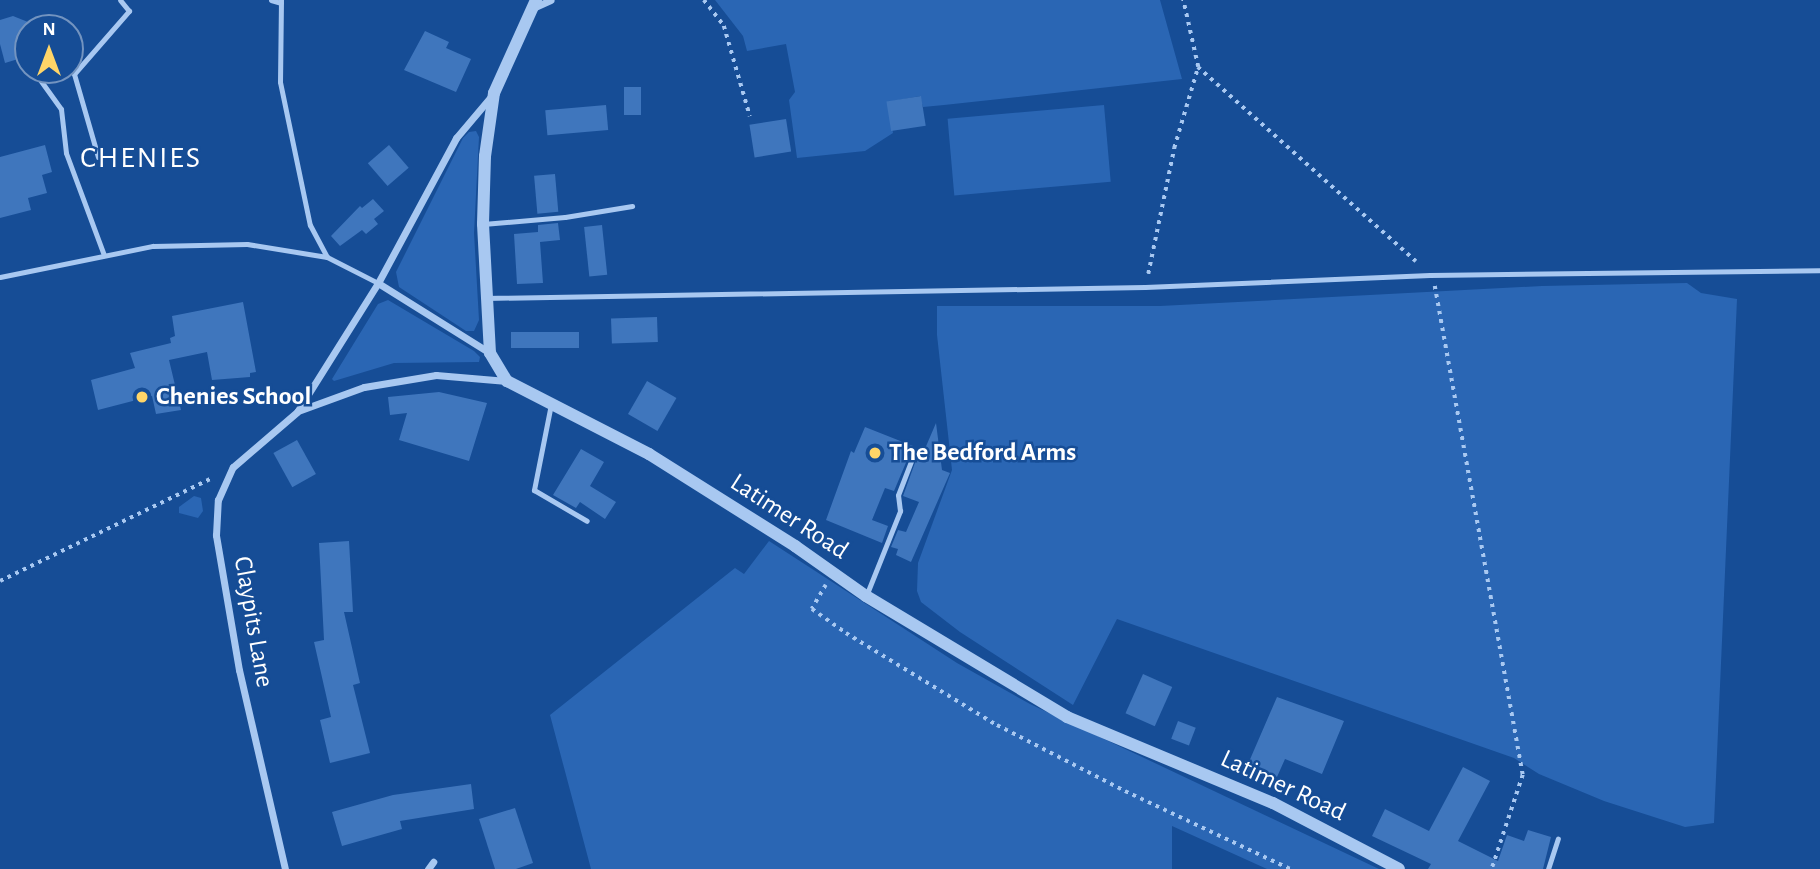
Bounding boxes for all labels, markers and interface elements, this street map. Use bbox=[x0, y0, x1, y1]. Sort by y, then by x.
north arrow bbox=[14, 14, 84, 84]
text: N bbox=[42, 20, 56, 39]
district label: CHENIES bbox=[81, 140, 201, 176]
place label: Chenies School bbox=[156, 381, 311, 413]
marker: Chenies School bbox=[134, 389, 150, 405]
place label: The Bedford Arms bbox=[889, 437, 1076, 469]
marker: The Bedford Arms bbox=[867, 445, 883, 461]
street label: Latimer Road bbox=[724, 467, 854, 567]
street label: Claypits Lane bbox=[226, 554, 280, 690]
street label: Latimer Road bbox=[1215, 743, 1351, 829]

